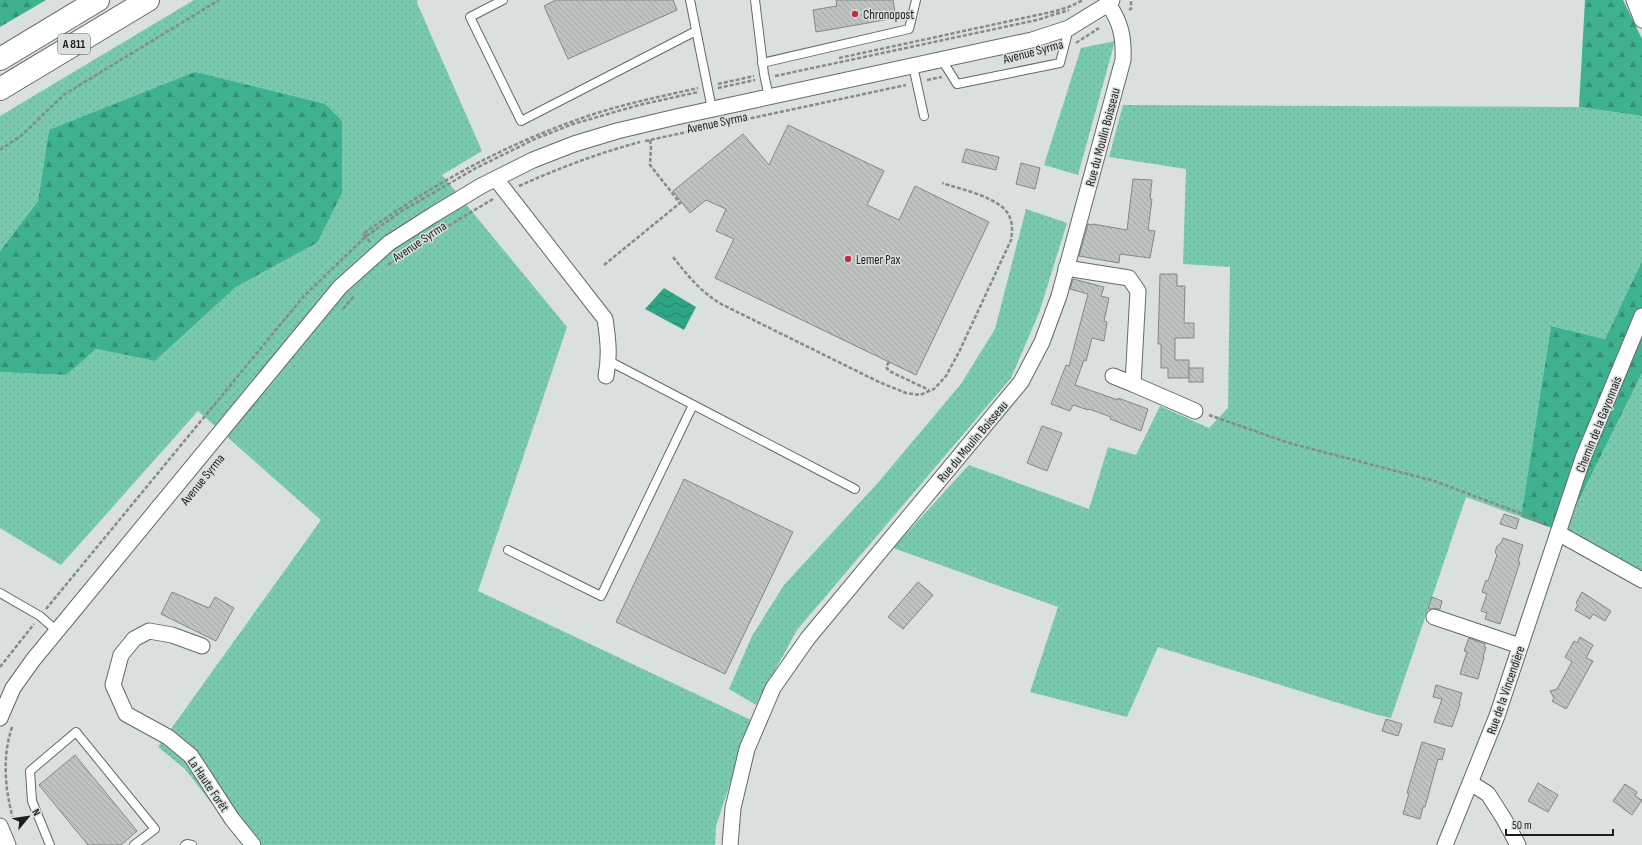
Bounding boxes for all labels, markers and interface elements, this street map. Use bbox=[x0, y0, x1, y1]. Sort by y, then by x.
place label: Chronopost bbox=[863, 7, 914, 23]
marker: Chronopost bbox=[850, 9, 860, 19]
road number: A 811 bbox=[58, 34, 90, 54]
street label: Avenue Syrma bbox=[1001, 36, 1065, 68]
street label: Rue du Moulin Boisseau bbox=[1082, 86, 1124, 188]
street label: Avenue Syrma bbox=[684, 109, 749, 137]
street label: Avenue Syrma bbox=[389, 218, 450, 266]
place label: Lemer Pax bbox=[856, 252, 901, 268]
marker: Lemer Pax bbox=[843, 254, 853, 264]
street label: Chemin de la Gayonnais bbox=[1572, 374, 1626, 475]
street label: Rue du Moulin Boisseau bbox=[934, 398, 1011, 486]
street label: Avenue Syrma bbox=[177, 451, 228, 509]
street label: Rue de la Vincendière bbox=[1483, 644, 1529, 737]
street label: La Haute Forêt bbox=[184, 754, 232, 815]
north arrow bbox=[8, 797, 48, 837]
text: N bbox=[29, 807, 43, 818]
scale bar bbox=[1506, 811, 1613, 837]
text: 50 m bbox=[1512, 818, 1532, 833]

